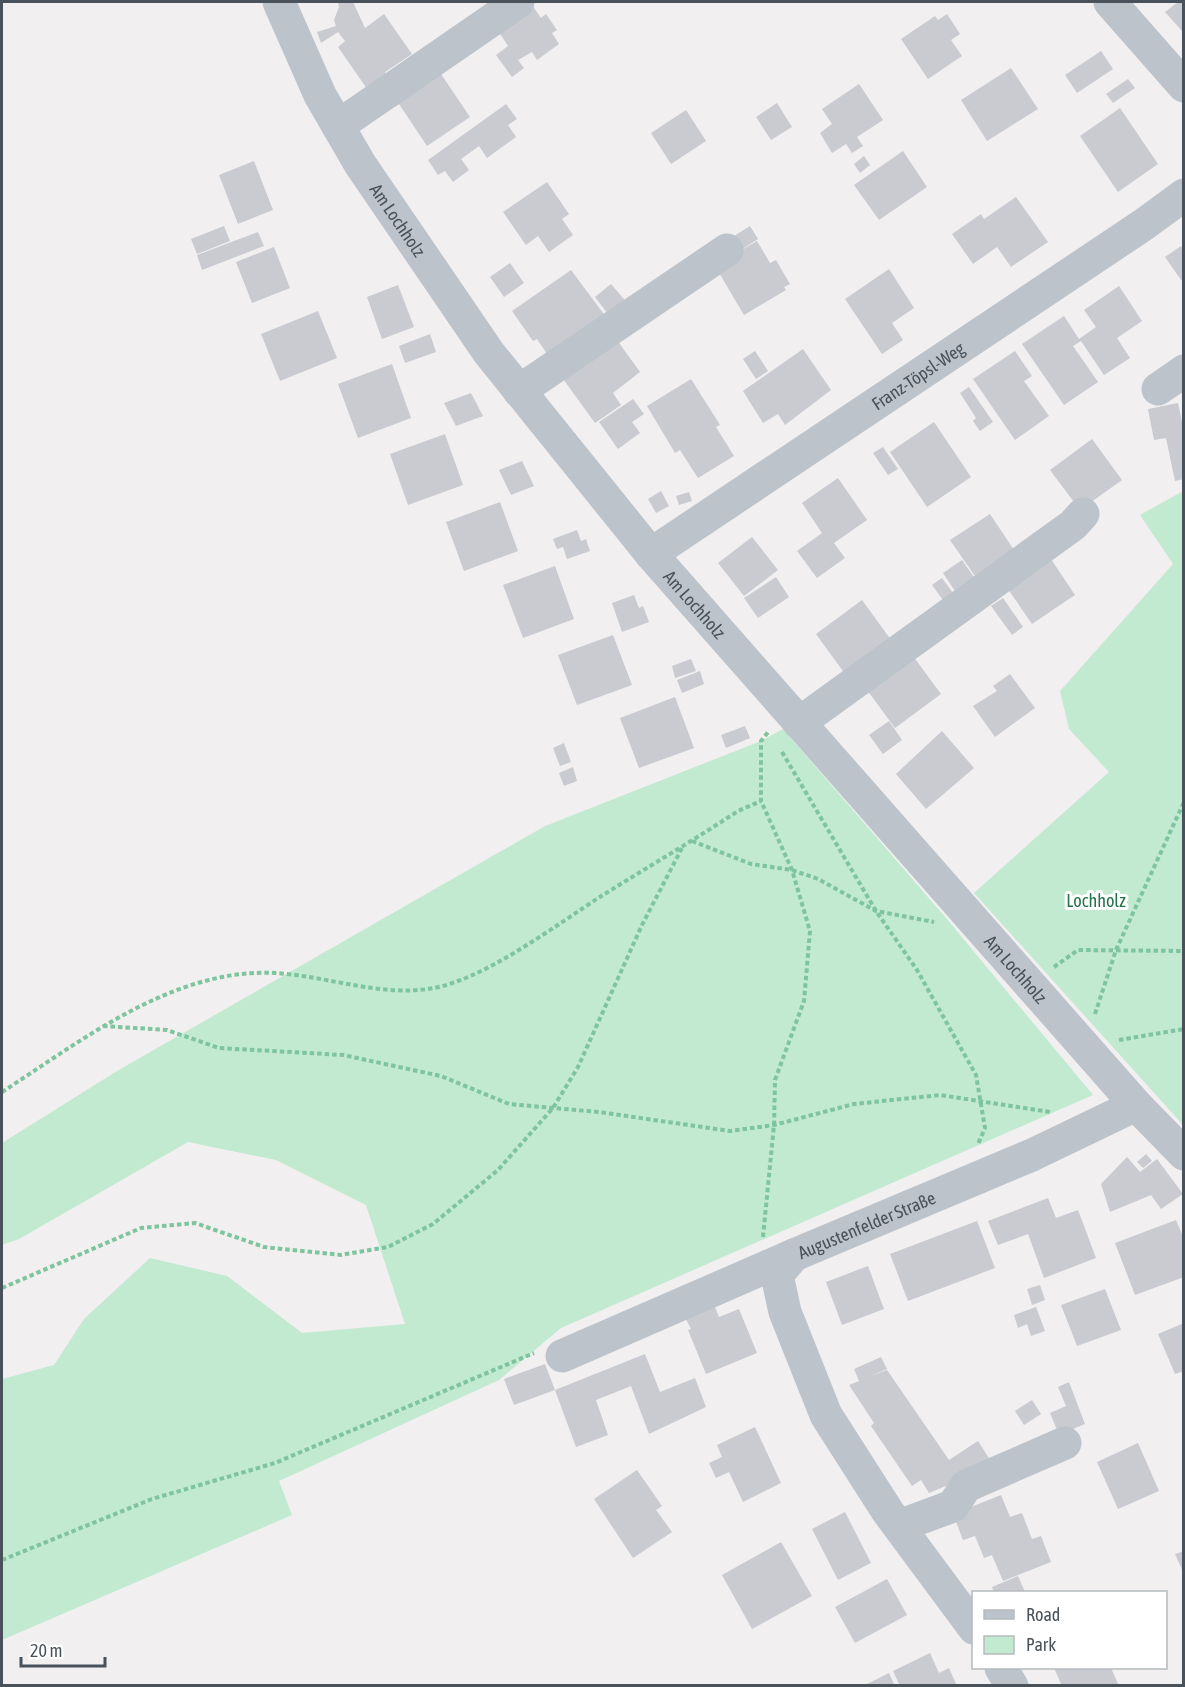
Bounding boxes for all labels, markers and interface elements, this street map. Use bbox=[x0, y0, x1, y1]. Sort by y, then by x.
street label: Am Lochholz bbox=[366, 179, 431, 261]
street label: Franz-Töpsl-Weg bbox=[868, 337, 968, 414]
street label: Am Lochholz bbox=[660, 566, 731, 643]
park label: Lochholz bbox=[1066, 890, 1126, 911]
street label: Am Lochholz bbox=[981, 931, 1052, 1008]
street label: Augustenfelder Straße bbox=[794, 1186, 938, 1263]
legend bbox=[972, 1591, 1167, 1669]
text: Road bbox=[1026, 1604, 1060, 1625]
scale bar bbox=[21, 1630, 105, 1668]
text: Park bbox=[1026, 1634, 1056, 1655]
text: 20 m bbox=[30, 1640, 62, 1661]

